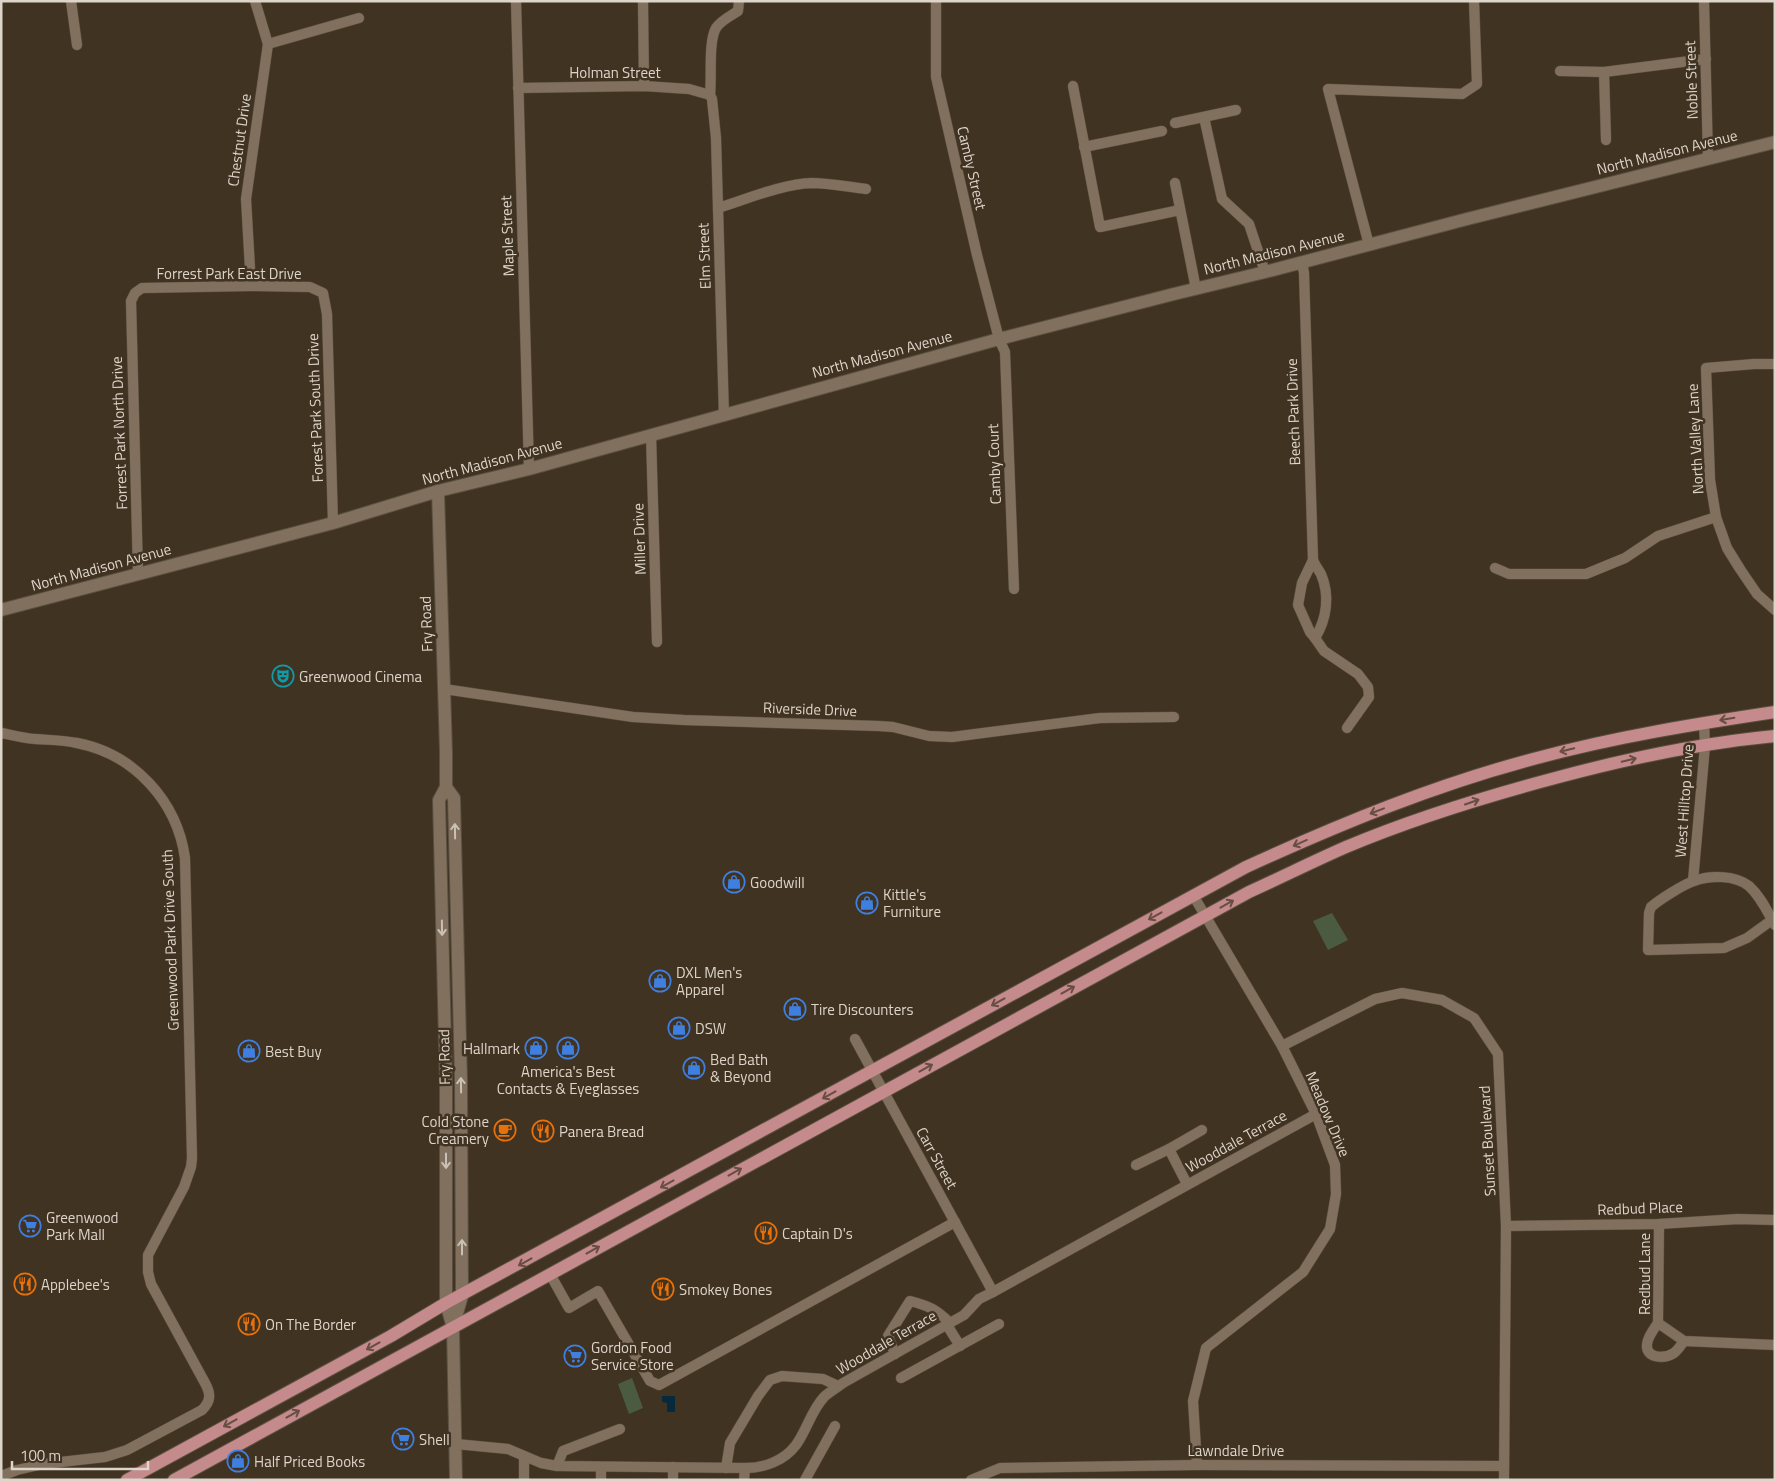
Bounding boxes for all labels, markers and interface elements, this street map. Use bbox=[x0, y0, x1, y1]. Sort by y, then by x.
street label: Noble Street bbox=[1678, 39, 1704, 120]
street label: Holman Street bbox=[569, 61, 661, 84]
street label: Chestnut Drive bbox=[221, 92, 257, 188]
street label: North Madison Avenue bbox=[1594, 123, 1740, 181]
street label: Camby Street bbox=[951, 124, 993, 213]
street label: Maple Street bbox=[494, 194, 520, 277]
street label: Elm Street bbox=[691, 222, 717, 290]
street label: North Madison Avenue bbox=[1201, 223, 1347, 281]
street label: Forrest Park East Drive bbox=[156, 262, 302, 285]
street label: North Madison Avenue bbox=[809, 324, 955, 384]
street label: Forest Park South Drive bbox=[301, 333, 329, 483]
street label: Forrest Park North Drive bbox=[105, 356, 133, 510]
street label: Beech Park Drive bbox=[1280, 358, 1306, 466]
street label: North Valley Lane bbox=[1681, 383, 1709, 495]
street label: Camby Court bbox=[981, 422, 1007, 505]
street label: North Madison Avenue bbox=[419, 431, 565, 491]
street label: Miller Drive bbox=[626, 503, 652, 575]
street label: North Madison Avenue bbox=[28, 537, 174, 597]
street label: Fry Road bbox=[414, 596, 438, 652]
theatre icon: Greenwood Cinema bbox=[271, 664, 295, 688]
place label: Greenwood Cinema bbox=[299, 665, 422, 688]
street label: Riverside Drive bbox=[763, 696, 857, 722]
one-way arrow bbox=[1719, 715, 1735, 725]
street label: West Hilltop Drive bbox=[1669, 744, 1699, 858]
one-way arrow bbox=[1560, 746, 1576, 755]
one-way arrow bbox=[1620, 755, 1636, 764]
one-way arrow bbox=[1464, 797, 1479, 806]
one-way arrow bbox=[1370, 807, 1385, 816]
one-way arrow bbox=[450, 824, 460, 840]
one-way arrow bbox=[1293, 838, 1308, 848]
street label: Greenwood Park Drive South bbox=[155, 849, 185, 1031]
shop icon: Goodwill bbox=[722, 870, 746, 894]
place label: Goodwill bbox=[750, 871, 805, 894]
place label: Kittle's Furniture bbox=[883, 883, 941, 923]
shop icon: Kittle's Furniture bbox=[855, 891, 879, 915]
one-way arrow bbox=[1219, 899, 1234, 909]
one-way arrow bbox=[1148, 911, 1163, 921]
one-way arrow bbox=[437, 920, 446, 936]
place label: DXL Men's Apparel bbox=[676, 961, 742, 1001]
shop icon: DXL Men's Apparel bbox=[648, 969, 672, 993]
one-way arrow bbox=[1061, 984, 1075, 994]
shop icon: Tire Discounters bbox=[783, 997, 807, 1021]
place label: Tire Discounters bbox=[811, 998, 913, 1021]
one-way arrow bbox=[991, 998, 1005, 1008]
shop icon: DSW bbox=[667, 1016, 691, 1040]
place label: DSW bbox=[695, 1017, 726, 1040]
street label: Fry Road bbox=[432, 1029, 456, 1085]
shop icon: Hallmark bbox=[524, 1036, 548, 1060]
shop icon: America's Best Contacts & Eyeglasses bbox=[556, 1036, 580, 1060]
place label: Hallmark bbox=[463, 1037, 520, 1060]
shop icon: Best Buy bbox=[237, 1039, 261, 1063]
place label: Best Buy bbox=[265, 1040, 322, 1063]
place label: Bed Bath & Beyond bbox=[710, 1048, 771, 1088]
shop icon: Bed Bath & Beyond bbox=[682, 1056, 706, 1080]
place label: America's Best Contacts & Eyeglasses bbox=[497, 1060, 639, 1100]
one-way arrow bbox=[918, 1063, 933, 1073]
street label: Meadow Drive bbox=[1300, 1068, 1356, 1160]
one-way arrow bbox=[456, 1077, 466, 1094]
street label: Sunset Boulevard bbox=[1473, 1085, 1501, 1197]
one-way arrow bbox=[821, 1090, 836, 1100]
street label: Wooddale Terrace bbox=[1181, 1104, 1291, 1178]
place label: Cold Stone Creamery bbox=[422, 1110, 489, 1150]
cafe icon: Cold Stone Creamery bbox=[493, 1118, 517, 1142]
restaurant icon: Panera Bread bbox=[531, 1119, 555, 1143]
place label: Panera Bread bbox=[559, 1120, 644, 1143]
street label: Carr Street bbox=[910, 1123, 964, 1194]
one-way arrow bbox=[441, 1152, 451, 1168]
one-way arrow bbox=[728, 1167, 743, 1177]
one-way arrow bbox=[661, 1179, 675, 1189]
street label: Redbud Place bbox=[1597, 1195, 1683, 1221]
place label: Greenwood Park Mall bbox=[46, 1206, 119, 1246]
supermarket icon: Greenwood Park Mall bbox=[18, 1214, 42, 1238]
restaurant icon: Captain D's bbox=[754, 1221, 778, 1245]
place label: Captain D's bbox=[782, 1222, 853, 1245]
street label: Redbud Lane bbox=[1633, 1233, 1656, 1315]
one-way arrow bbox=[457, 1240, 467, 1256]
one-way arrow bbox=[585, 1245, 600, 1255]
one-way arrow bbox=[518, 1258, 533, 1267]
restaurant icon: Applebee's bbox=[13, 1272, 37, 1296]
place label: Applebee's bbox=[41, 1273, 110, 1296]
restaurant icon: Smokey Bones bbox=[651, 1277, 675, 1301]
place label: Smokey Bones bbox=[679, 1278, 772, 1301]
street label: Wooddale Terrace bbox=[832, 1304, 940, 1380]
restaurant icon: On The Border bbox=[237, 1312, 261, 1336]
place label: On The Border bbox=[265, 1313, 356, 1336]
place label: Gordon Food Service Store bbox=[591, 1336, 674, 1376]
one-way arrow bbox=[366, 1341, 381, 1351]
supermarket icon: Gordon Food Service Store bbox=[563, 1344, 587, 1368]
one-way arrow bbox=[286, 1409, 300, 1419]
one-way arrow bbox=[224, 1419, 238, 1429]
supermarket icon: Shell bbox=[391, 1427, 415, 1451]
place label: Shell bbox=[419, 1428, 450, 1451]
scale bar bbox=[12, 1438, 149, 1470]
street label: Lawndale Drive bbox=[1188, 1439, 1284, 1462]
text: 100 m bbox=[20, 1444, 61, 1467]
shop icon: Half Priced Books bbox=[226, 1449, 250, 1473]
place label: Half Priced Books bbox=[254, 1450, 365, 1473]

